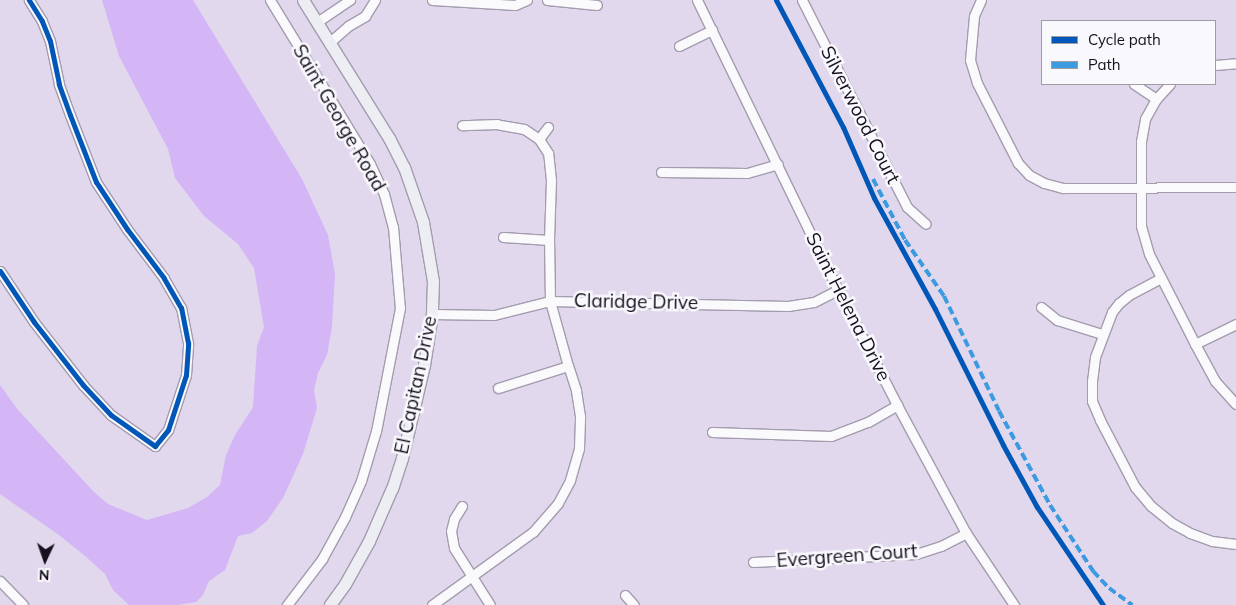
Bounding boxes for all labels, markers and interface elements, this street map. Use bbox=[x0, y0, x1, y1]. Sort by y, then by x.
legend bbox=[1041, 20, 1216, 85]
text: Cycle path bbox=[1088, 30, 1161, 49]
street label: Saint George Road bbox=[288, 41, 390, 195]
street label: Silverwood Court bbox=[816, 42, 904, 188]
text: Path bbox=[1088, 55, 1120, 74]
street label: Saint Helena Drive bbox=[801, 229, 895, 385]
street label: Claridge Drive bbox=[574, 290, 698, 314]
street label: El Capitan Drive bbox=[390, 314, 442, 456]
north arrow bbox=[20, 535, 70, 585]
street label: Evergreen Court bbox=[776, 540, 918, 572]
text: N bbox=[38, 566, 50, 584]

